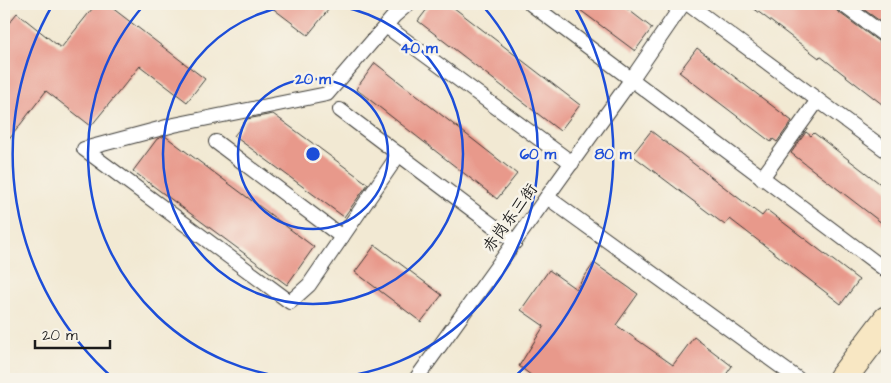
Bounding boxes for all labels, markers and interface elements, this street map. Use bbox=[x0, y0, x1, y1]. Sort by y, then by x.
text: 40 m bbox=[400, 38, 438, 59]
text: 20 m bbox=[294, 69, 331, 90]
text: 60 m bbox=[520, 144, 557, 165]
text: 80 m bbox=[595, 144, 632, 165]
centre of rings bbox=[304, 145, 322, 163]
street label: 赤岗东三街 bbox=[478, 179, 542, 257]
scale bar bbox=[35, 318, 110, 350]
text: 20 m bbox=[42, 325, 78, 346]

